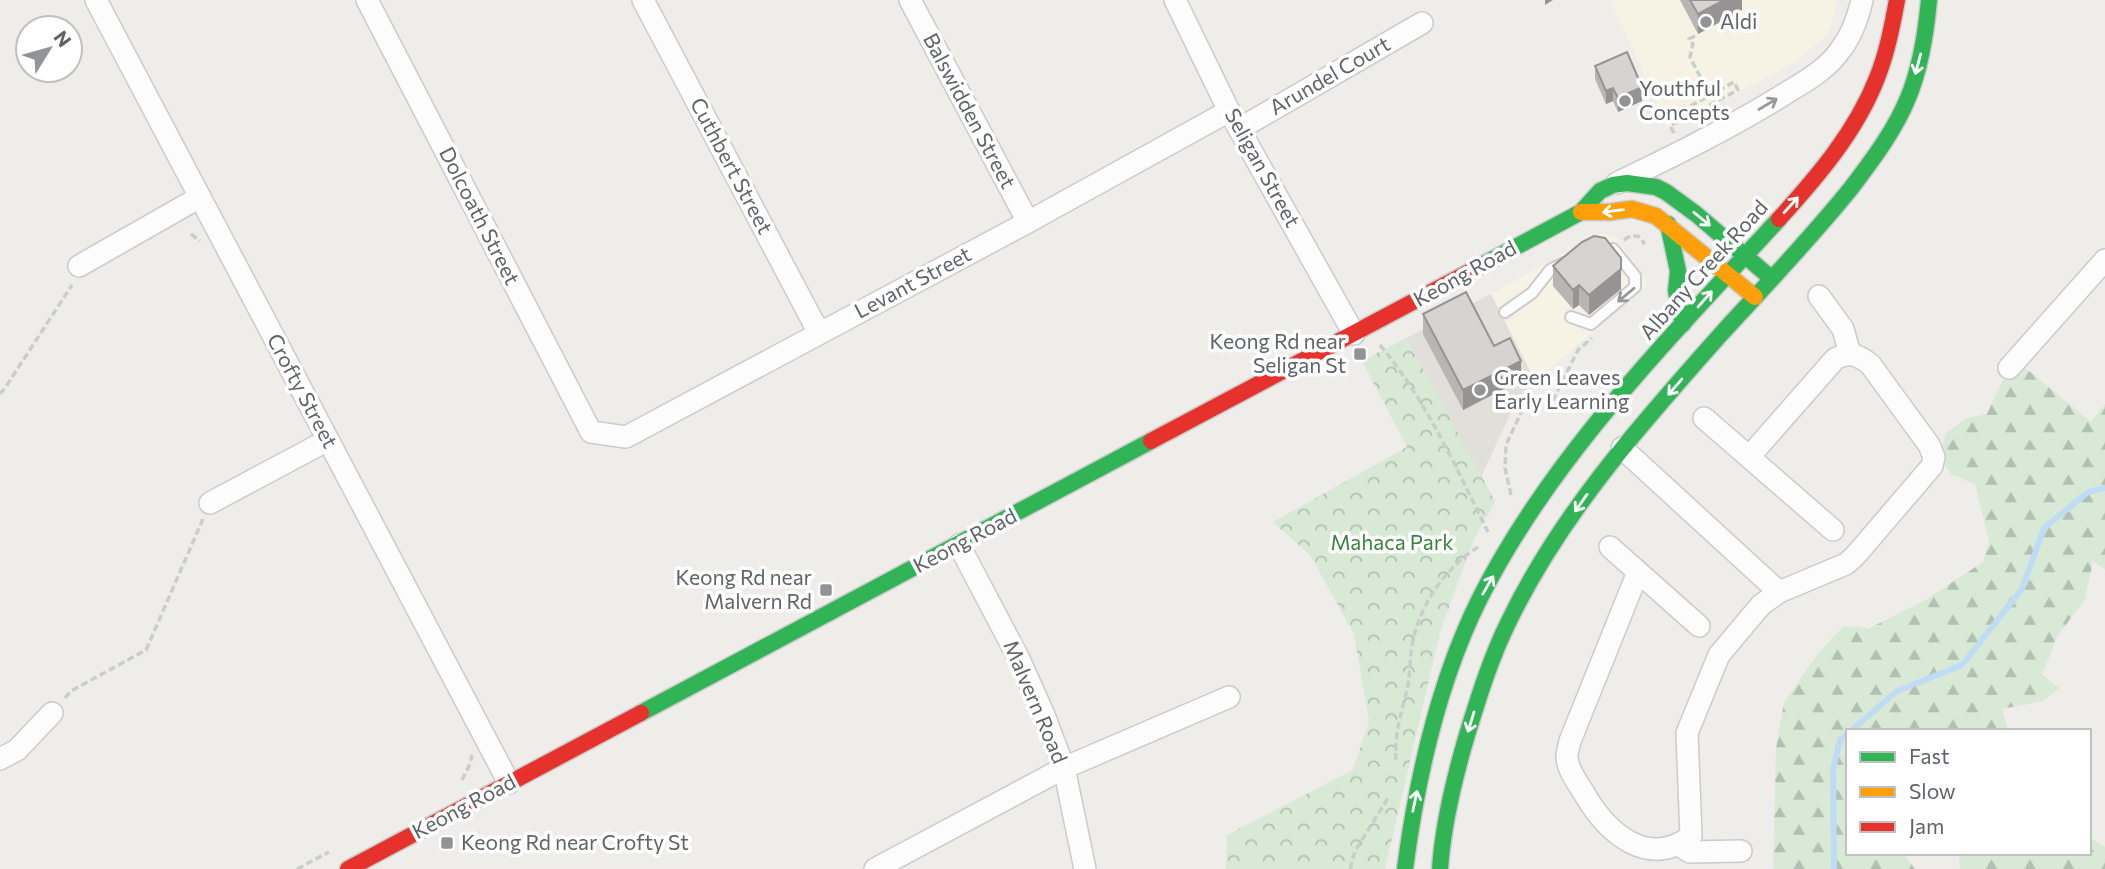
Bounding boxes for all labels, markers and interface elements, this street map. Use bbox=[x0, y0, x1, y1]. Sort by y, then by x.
place label: Aldi bbox=[1720, 8, 1757, 33]
north arrow bbox=[14, 14, 84, 84]
marker: Aldi bbox=[1698, 14, 1714, 30]
text: N bbox=[49, 26, 76, 51]
street label: Balswidden Street bbox=[919, 28, 1022, 192]
street label: Arundel Court bbox=[1265, 30, 1394, 119]
one-way arrow bbox=[1911, 52, 1924, 75]
place label: Youthful Concepts bbox=[1639, 75, 1730, 124]
street label: Cuthbert Street bbox=[686, 93, 779, 238]
marker: Youthful Concepts bbox=[1617, 93, 1633, 109]
one-way arrow bbox=[1757, 97, 1778, 110]
street label: Seligan Street bbox=[1220, 104, 1306, 231]
street label: Dolcoath Street bbox=[435, 142, 526, 288]
street label: Albany Creek Road bbox=[1634, 194, 1772, 344]
one-way arrow bbox=[1783, 196, 1799, 214]
one-way arrow bbox=[1602, 204, 1625, 217]
one-way arrow bbox=[1692, 211, 1710, 227]
street label: Keong Road bbox=[1409, 234, 1520, 311]
street label: Levant Street bbox=[850, 240, 975, 323]
one-way arrow bbox=[1617, 287, 1635, 303]
one-way arrow bbox=[1697, 291, 1713, 309]
place label: Keong Rd near Seligan St bbox=[1210, 328, 1346, 377]
street label: Crofty Street bbox=[263, 329, 344, 452]
marker: Keong Rd near Seligan St bbox=[1352, 346, 1368, 362]
place label: Green Leaves Early Learning bbox=[1494, 364, 1629, 413]
one-way arrow bbox=[1667, 377, 1683, 395]
marker: Green Leaves Early Learning bbox=[1472, 382, 1488, 398]
one-way arrow bbox=[1574, 492, 1588, 512]
street label: Keong Road bbox=[908, 502, 1020, 577]
park label: Mahaca Park bbox=[1330, 529, 1454, 554]
place label: Keong Rd near Malvern Rd bbox=[676, 564, 812, 613]
one-way arrow bbox=[1482, 575, 1496, 595]
marker: Keong Rd near Malvern Rd bbox=[818, 582, 834, 598]
street label: Malvern Road bbox=[999, 636, 1074, 767]
one-way arrow bbox=[1463, 711, 1476, 733]
legend bbox=[1846, 729, 2091, 855]
text: Fast bbox=[1909, 743, 1950, 768]
street label: Keong Road bbox=[407, 768, 519, 843]
text: Slow bbox=[1909, 778, 1956, 803]
one-way arrow bbox=[1409, 791, 1422, 813]
text: Jam bbox=[1909, 813, 1944, 838]
place label: Keong Rd near Crofty St bbox=[461, 829, 689, 854]
marker: Keong Rd near Crofty St bbox=[439, 835, 455, 851]

